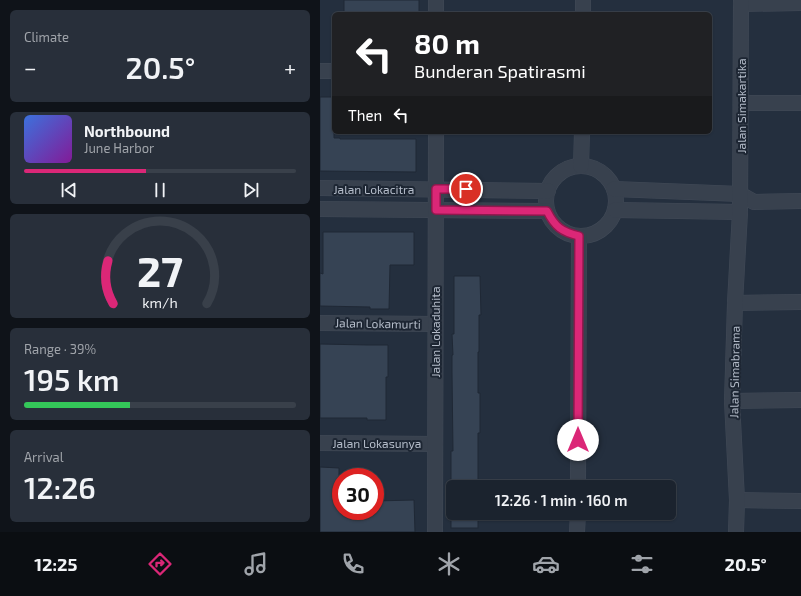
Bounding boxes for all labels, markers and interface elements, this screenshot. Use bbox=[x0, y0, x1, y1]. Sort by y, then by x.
text: 80 m bbox=[414, 26, 480, 60]
icon: left bbox=[348, 28, 400, 80]
text: Climate bbox=[24, 29, 69, 45]
text: 20.5° bbox=[125, 49, 195, 85]
text: − bbox=[24, 54, 37, 80]
text: + bbox=[284, 54, 296, 80]
street label: Jalan Simakartika bbox=[734, 58, 748, 154]
text: Bunderan Spatirasmi bbox=[414, 60, 586, 82]
icon: left bbox=[390, 104, 412, 126]
text: Then bbox=[348, 106, 382, 124]
text: Northbound bbox=[84, 122, 170, 140]
text: June Harbor bbox=[84, 140, 154, 156]
pin bbox=[449, 172, 483, 206]
icon: arrive bbox=[455, 178, 477, 200]
icon: previous bbox=[58, 179, 80, 201]
icon: pause bbox=[149, 179, 171, 201]
icon: next bbox=[240, 179, 262, 201]
street label: Jalan Lokacitra bbox=[334, 182, 414, 196]
text: 27 bbox=[137, 245, 183, 295]
street label: Jalan Lokaduhita bbox=[428, 287, 442, 377]
text: km/h bbox=[142, 294, 178, 311]
street label: Jalan Lokamurti bbox=[335, 315, 421, 331]
street label: Jalan Simabrama bbox=[726, 326, 742, 418]
text: Range · 39% bbox=[24, 341, 96, 357]
text: 195 km bbox=[24, 361, 119, 397]
position arrow bbox=[557, 419, 599, 461]
street label: Jalan Lokasunya bbox=[333, 436, 421, 450]
text: Arrival bbox=[24, 449, 64, 465]
speed limit sign: 30 bbox=[332, 468, 384, 520]
text: 12:26 bbox=[24, 469, 96, 505]
text: 12:26 · 1 min · 160 m bbox=[495, 491, 627, 509]
icon: directions bbox=[146, 550, 174, 578]
icon: music bbox=[242, 550, 270, 578]
icon: phone bbox=[339, 550, 367, 578]
icon: climate bbox=[435, 550, 463, 578]
icon: car bbox=[532, 550, 560, 578]
icon: filters bbox=[628, 550, 656, 578]
text: 12:25 bbox=[34, 553, 77, 575]
text: 20.5° bbox=[724, 553, 767, 575]

